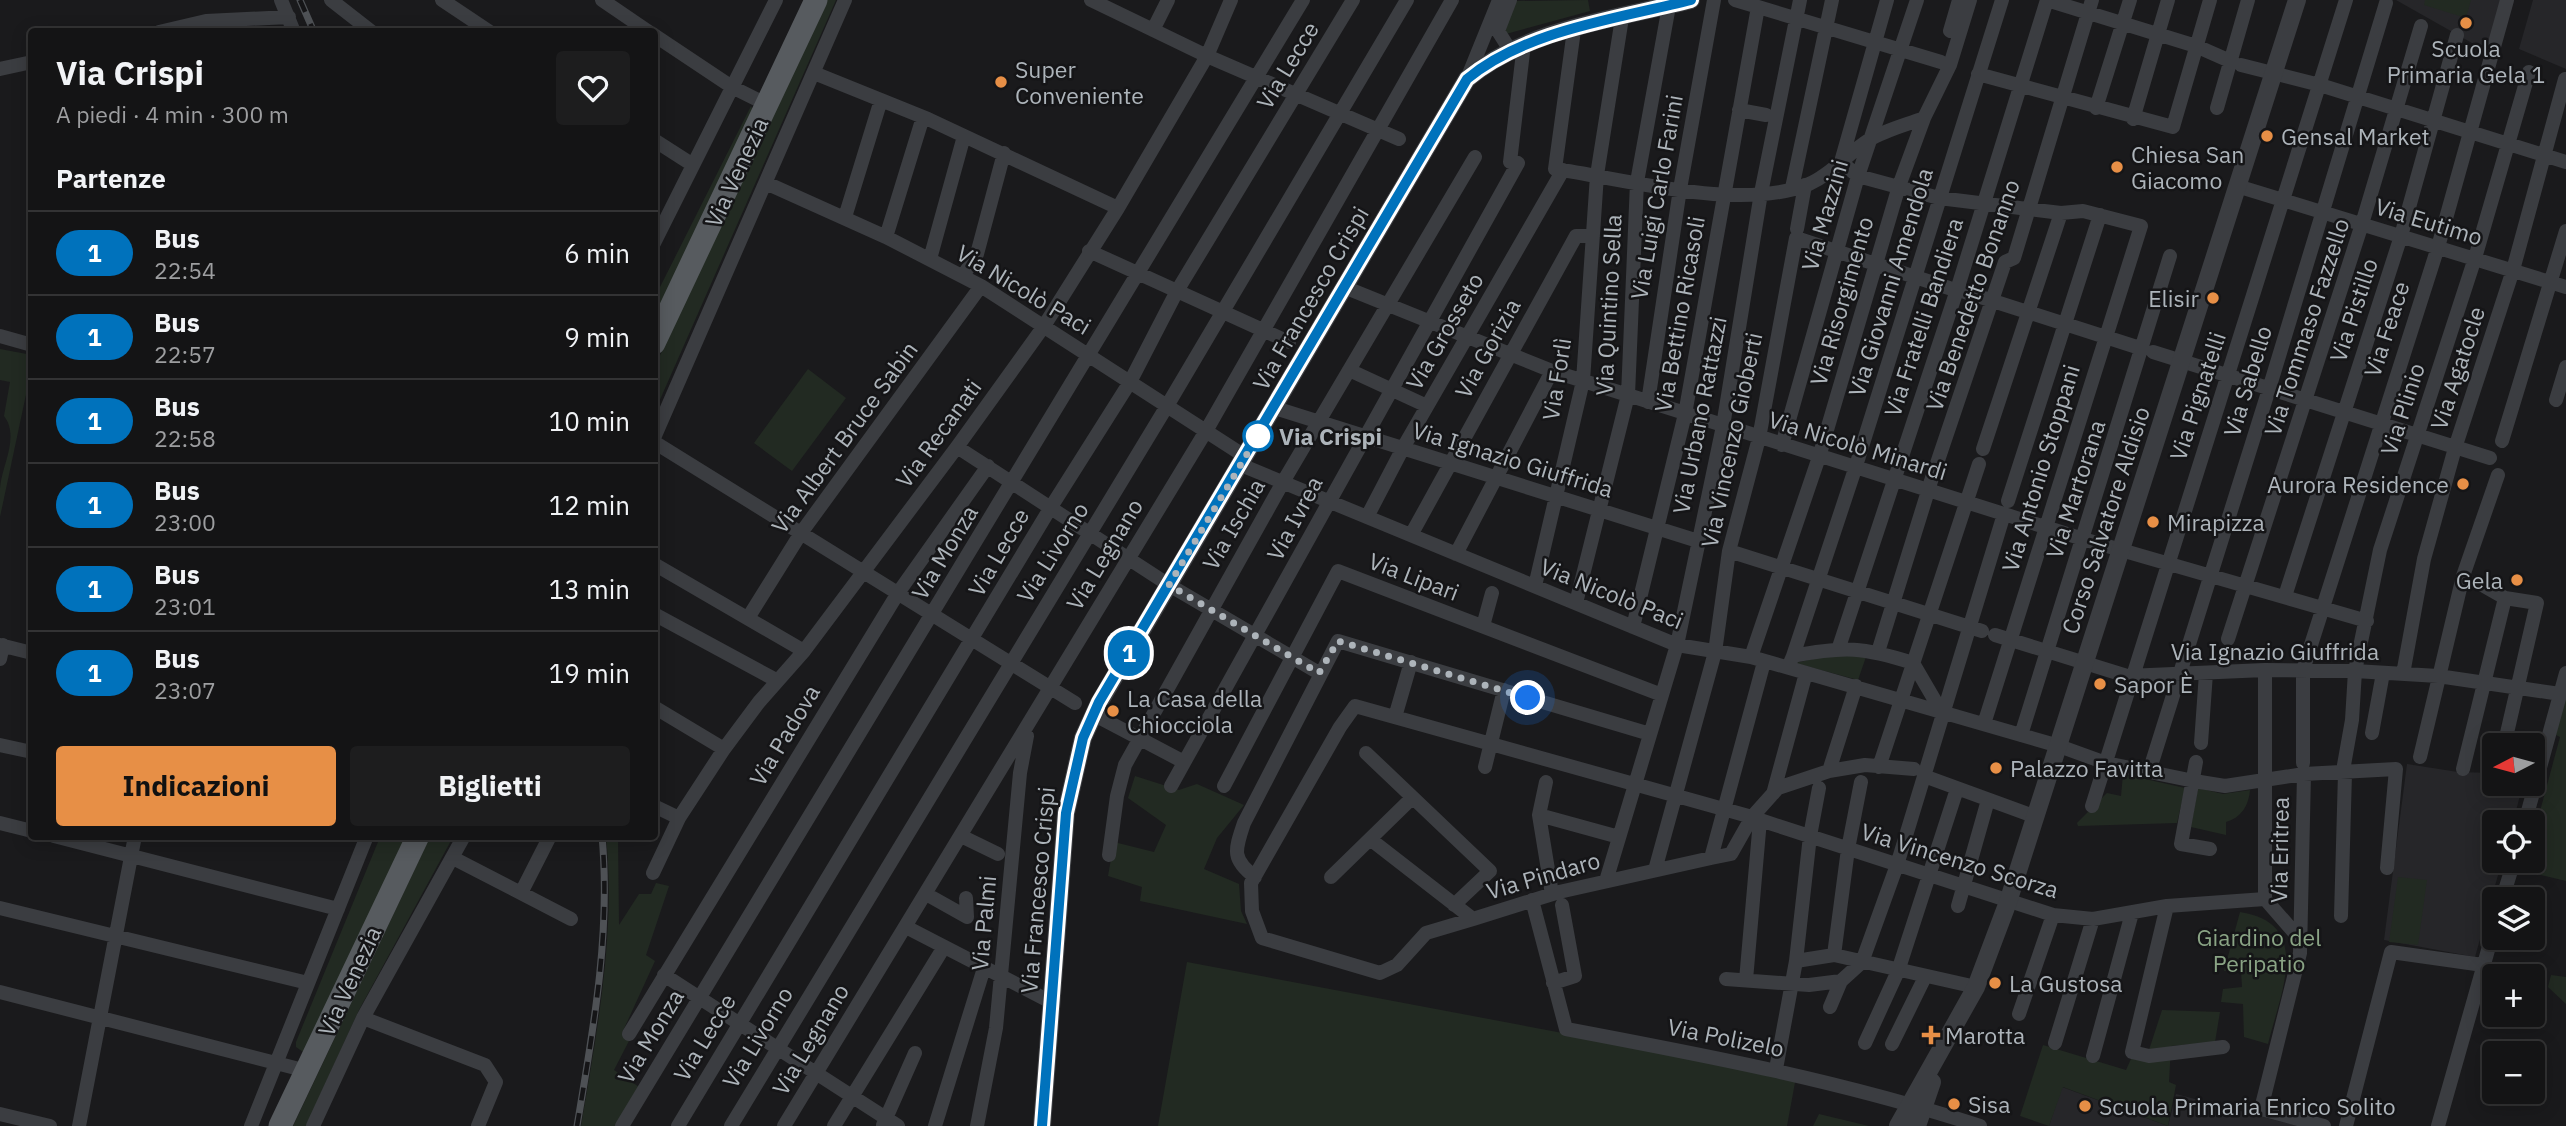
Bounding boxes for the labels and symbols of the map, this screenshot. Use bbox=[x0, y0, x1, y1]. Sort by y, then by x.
marker: Scuola Primaria Gela 1 bbox=[2458, 15, 2474, 31]
street label: Via Lecce bbox=[1249, 16, 1325, 114]
place label: Scuola Primaria Gela 1 bbox=[2387, 33, 2545, 89]
place label: Super Conveniente bbox=[1015, 54, 1144, 110]
marker: Super Conveniente bbox=[993, 74, 1009, 90]
street label: Via Luigi Carlo Farini bbox=[1623, 92, 1689, 302]
street label: Via Venezia bbox=[698, 112, 774, 232]
place label: Gensal Market bbox=[2281, 121, 2430, 151]
marker: Gensal Market bbox=[2259, 128, 2275, 144]
place label: Chiesa San Giacomo bbox=[2131, 139, 2244, 195]
street label: Via Mazzini bbox=[1794, 156, 1854, 274]
marker: Chiesa San Giacomo bbox=[2109, 159, 2125, 175]
street label: Via Giovanni Amendola bbox=[1841, 164, 1939, 400]
street label: Via Benedetto Bonanno bbox=[1918, 175, 2026, 415]
street label: Via Eutimo bbox=[2372, 190, 2486, 252]
street label: Via Francesco Crispi bbox=[1245, 201, 1375, 395]
street label: Via Risorgimento bbox=[1803, 213, 1879, 389]
street label: Via Quintino Sella bbox=[1588, 214, 1628, 396]
street label: Via Bettino Ricasoli bbox=[1647, 214, 1711, 414]
street label: Via Fratelli Bandiera bbox=[1877, 214, 1969, 420]
street label: Via Tommaso Fazzello bbox=[2257, 214, 2355, 440]
street label: Via Nicolò Paci bbox=[951, 237, 1097, 341]
street label: Via Pistillo bbox=[2322, 254, 2384, 366]
street label: Via Grosseto bbox=[1398, 267, 1490, 395]
street label: Via Feace bbox=[2356, 277, 2416, 381]
place label: Elisir bbox=[2148, 283, 2200, 313]
marker: Elisir bbox=[2205, 290, 2221, 306]
street label: Via Gorizia bbox=[1447, 293, 1527, 403]
street label: Via Agatocle bbox=[2423, 303, 2491, 433]
street label: Via Urbano Rattazzi bbox=[1665, 314, 1733, 516]
street label: Via Sabello bbox=[2216, 322, 2278, 440]
street label: Via Pignatelli bbox=[2162, 328, 2232, 464]
street label: Via Vincenzo Gioberti bbox=[1694, 330, 1768, 550]
street label: Via Albert Bruce Sabin bbox=[764, 335, 924, 539]
street label: Via Forlì bbox=[1535, 336, 1577, 422]
street label: Via Plinio bbox=[2373, 359, 2431, 459]
street label: Via Antonio Stoppani bbox=[1994, 361, 2086, 575]
street label: Via Recanati bbox=[888, 373, 988, 493]
street label: Corso Salvatore Aldisio bbox=[2054, 403, 2156, 637]
street label: Via Nicolò Minardi bbox=[1765, 404, 1951, 486]
street label: Via Ignazio Giuffrida bbox=[1409, 414, 1617, 504]
street label: Via Martorana bbox=[2039, 416, 2111, 562]
marker: Via Crispi bbox=[1243, 421, 1273, 451]
place label: Via Crispi bbox=[1279, 421, 1382, 451]
place label: Aurora Residence bbox=[2267, 469, 2449, 499]
street label: Via Ivrea bbox=[1259, 471, 1329, 565]
street label: Via Ischia bbox=[1195, 473, 1271, 575]
marker: Aurora Residence bbox=[2455, 476, 2471, 492]
street label: Via Legnano bbox=[1059, 493, 1149, 615]
street label: Via Livorno bbox=[1009, 496, 1095, 608]
street label: Via Monza bbox=[904, 499, 984, 605]
street label: Via Lecce bbox=[961, 503, 1035, 601]
place label: Mirapizza bbox=[2167, 507, 2265, 537]
marker: Mirapizza bbox=[2145, 514, 2161, 530]
street label: Via Lipari bbox=[1364, 545, 1464, 607]
street label: Via Nicolò Paci bbox=[1536, 551, 1688, 635]
place label: Gela bbox=[2456, 565, 2503, 595]
marker: Gela bbox=[2509, 572, 2525, 588]
line badge: 1 bbox=[1106, 630, 1152, 676]
street label: Via Ignazio Giuffrida bbox=[2171, 636, 2379, 666]
place label: Sapor È bbox=[2114, 669, 2193, 699]
marker: Sapor È bbox=[2092, 676, 2108, 692]
street label: Via Padova bbox=[742, 679, 826, 791]
your location bbox=[1510, 680, 1545, 715]
place label: La Casa della Chiocciola bbox=[1127, 683, 1262, 739]
marker: La Casa della Chiocciola bbox=[1105, 703, 1121, 719]
north arrow bbox=[2482, 733, 2544, 796]
place label: Palazzo Favitta bbox=[2010, 753, 2163, 783]
marker: Palazzo Favitta bbox=[1988, 760, 2004, 776]
street label: Via Francesco Crispi bbox=[1013, 785, 1061, 995]
street label: Via Eritrea bbox=[2263, 797, 2295, 903]
street label: Via Vincenzo Scorza bbox=[1857, 816, 2063, 904]
street label: Via Pindaro bbox=[1483, 844, 1603, 906]
street label: Via Palmi bbox=[964, 874, 1002, 972]
street label: Via Venezia bbox=[311, 921, 387, 1041]
park label: Giardino del Peripatio bbox=[2196, 922, 2322, 978]
place label: La Gustosa bbox=[2009, 968, 2123, 998]
marker: La Gustosa bbox=[1987, 975, 2003, 991]
street label: Via Legnano bbox=[765, 978, 855, 1100]
street label: Via Livorno bbox=[715, 981, 799, 1093]
street label: Via Monza bbox=[610, 983, 690, 1089]
street label: Via Lecce bbox=[666, 988, 742, 1086]
street label: Via Polizelo bbox=[1665, 1011, 1787, 1063]
place label: Marotta bbox=[1945, 1020, 2025, 1050]
marker: Marotta bbox=[1923, 1027, 1939, 1043]
place label: Sisa bbox=[1968, 1089, 2011, 1119]
place label: Scuola Primaria Enrico Solito bbox=[2099, 1091, 2396, 1121]
marker: Sisa bbox=[1946, 1096, 1962, 1112]
marker: Scuola Primaria Enrico Solito bbox=[2077, 1098, 2093, 1114]

